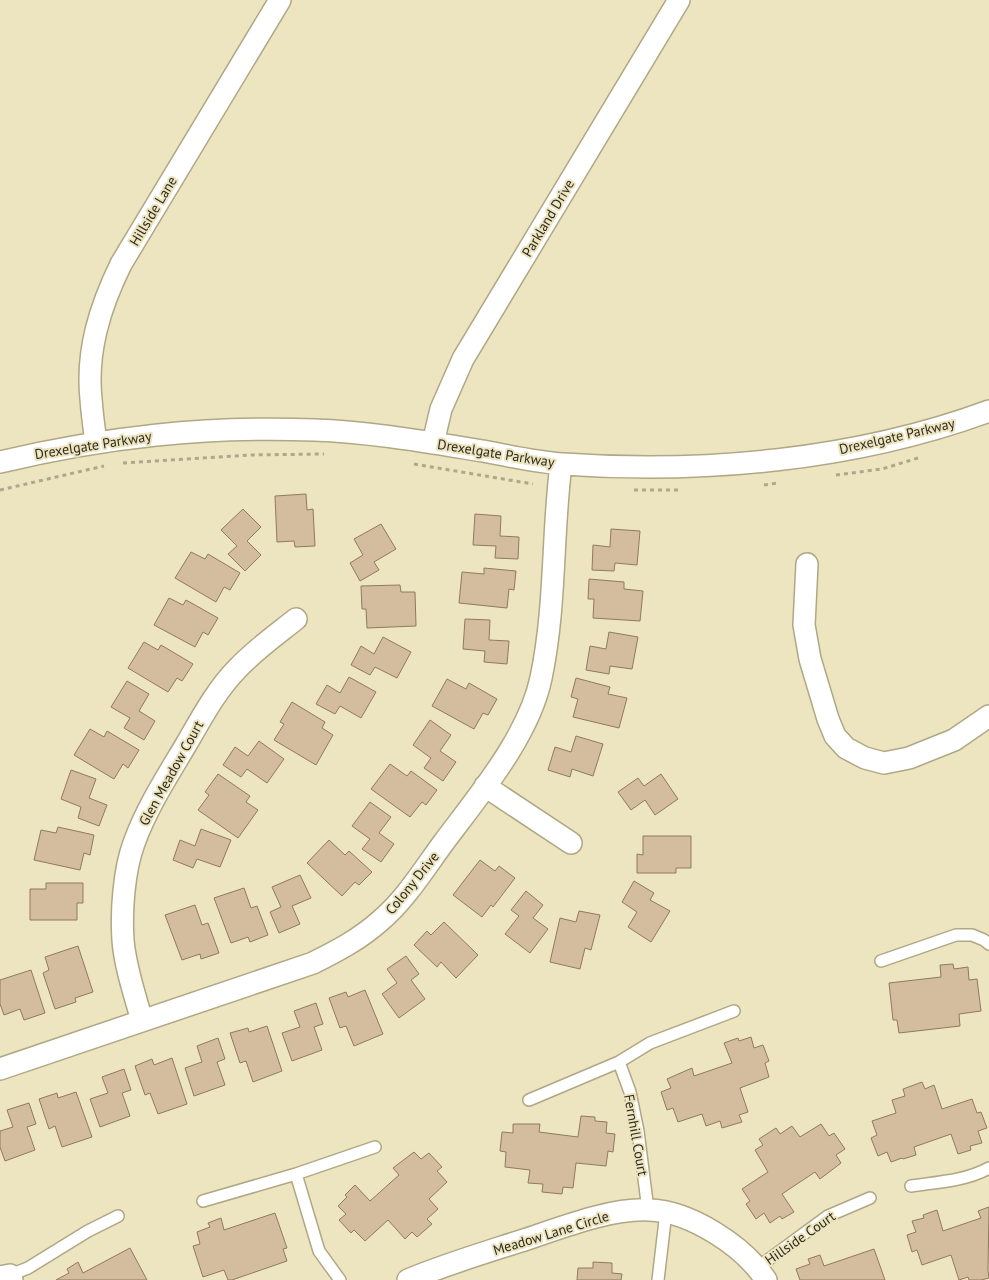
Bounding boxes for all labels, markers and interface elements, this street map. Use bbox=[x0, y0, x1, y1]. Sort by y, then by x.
street label: Hillside Lane bbox=[125, 173, 181, 249]
street label: Parkland Drive bbox=[518, 176, 578, 260]
street label: Drexelgate Parkway bbox=[837, 414, 957, 458]
street label: Drexelgate Parkway bbox=[33, 427, 153, 463]
street label: Drexelgate Parkway bbox=[436, 435, 556, 471]
street label: Glen Meadow Court bbox=[135, 717, 207, 829]
street label: Colony Drive bbox=[381, 848, 443, 918]
street label: Fernhill Court bbox=[620, 1093, 652, 1177]
street label: Meadow Lane Circle bbox=[491, 1207, 611, 1259]
street label: Hillside Court bbox=[761, 1207, 839, 1269]

